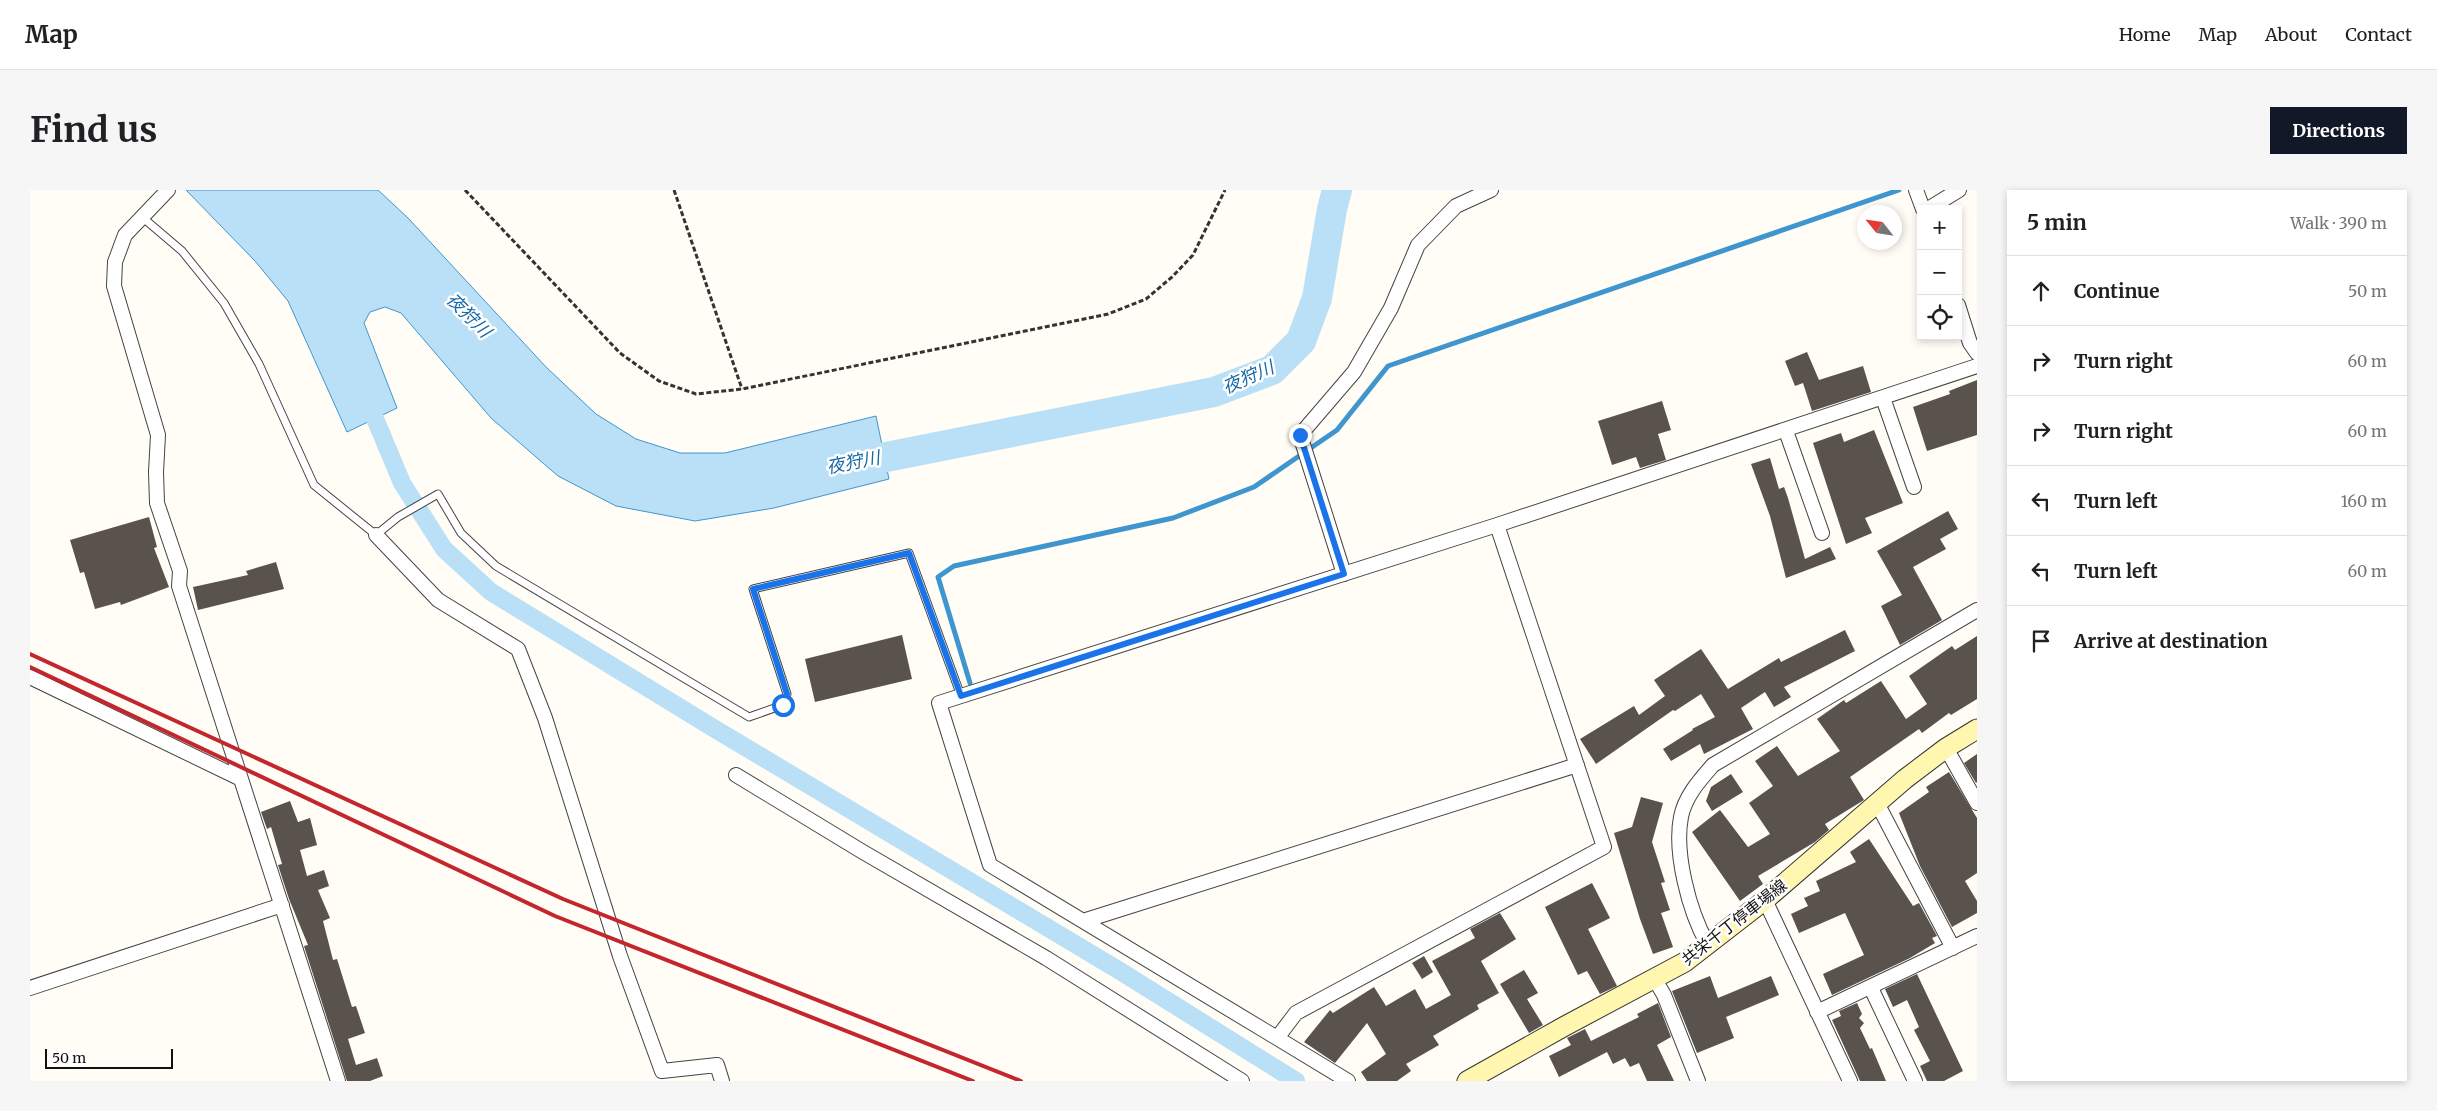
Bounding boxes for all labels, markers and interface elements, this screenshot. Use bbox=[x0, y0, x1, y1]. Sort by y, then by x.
text: Map bbox=[25, 19, 78, 50]
text: Home bbox=[2119, 23, 2171, 46]
text: Map bbox=[2199, 23, 2237, 46]
text: About bbox=[2265, 23, 2317, 46]
text: Contact bbox=[2345, 23, 2412, 46]
button: Directions bbox=[2270, 107, 2407, 154]
text: Find us bbox=[30, 108, 157, 152]
north arrow bbox=[1857, 205, 1902, 250]
map controls bbox=[1917, 205, 1962, 340]
button: + bbox=[1917, 205, 1962, 250]
text: 5 min bbox=[2027, 209, 2087, 236]
text: Walk · 390 m bbox=[2290, 213, 2387, 233]
button: − bbox=[1917, 250, 1962, 295]
icon: ahead bbox=[2027, 277, 2055, 305]
text: Continue bbox=[2074, 279, 2160, 303]
text: 50 m bbox=[2348, 281, 2387, 301]
water label: 夜狩川 bbox=[442, 288, 498, 344]
button: locate bbox=[1917, 295, 1962, 340]
icon: right bbox=[2027, 347, 2055, 375]
text: Turn right bbox=[2074, 349, 2173, 373]
text: 60 m bbox=[2347, 351, 2387, 371]
water label: 夜狩川 bbox=[1219, 355, 1279, 398]
icon: right bbox=[2027, 417, 2055, 445]
text: Turn right bbox=[2074, 419, 2173, 443]
text: 60 m bbox=[2347, 421, 2387, 441]
route end bbox=[1289, 424, 1312, 447]
water label: 夜狩川 bbox=[824, 445, 884, 478]
icon: left bbox=[2027, 487, 2055, 515]
text: Turn left bbox=[2074, 489, 2158, 513]
text: 160 m bbox=[2341, 491, 2387, 511]
icon: left bbox=[2027, 557, 2055, 585]
text: Turn left bbox=[2074, 559, 2158, 583]
text: 60 m bbox=[2347, 561, 2387, 581]
icon: arrive bbox=[2027, 627, 2055, 655]
text: Arrive at destination bbox=[2074, 629, 2268, 653]
route start bbox=[772, 694, 795, 717]
street label: 共栄千丁停車場線 bbox=[1677, 875, 1791, 969]
scale bar bbox=[45, 1046, 172, 1069]
text: 50 m bbox=[52, 1049, 86, 1067]

